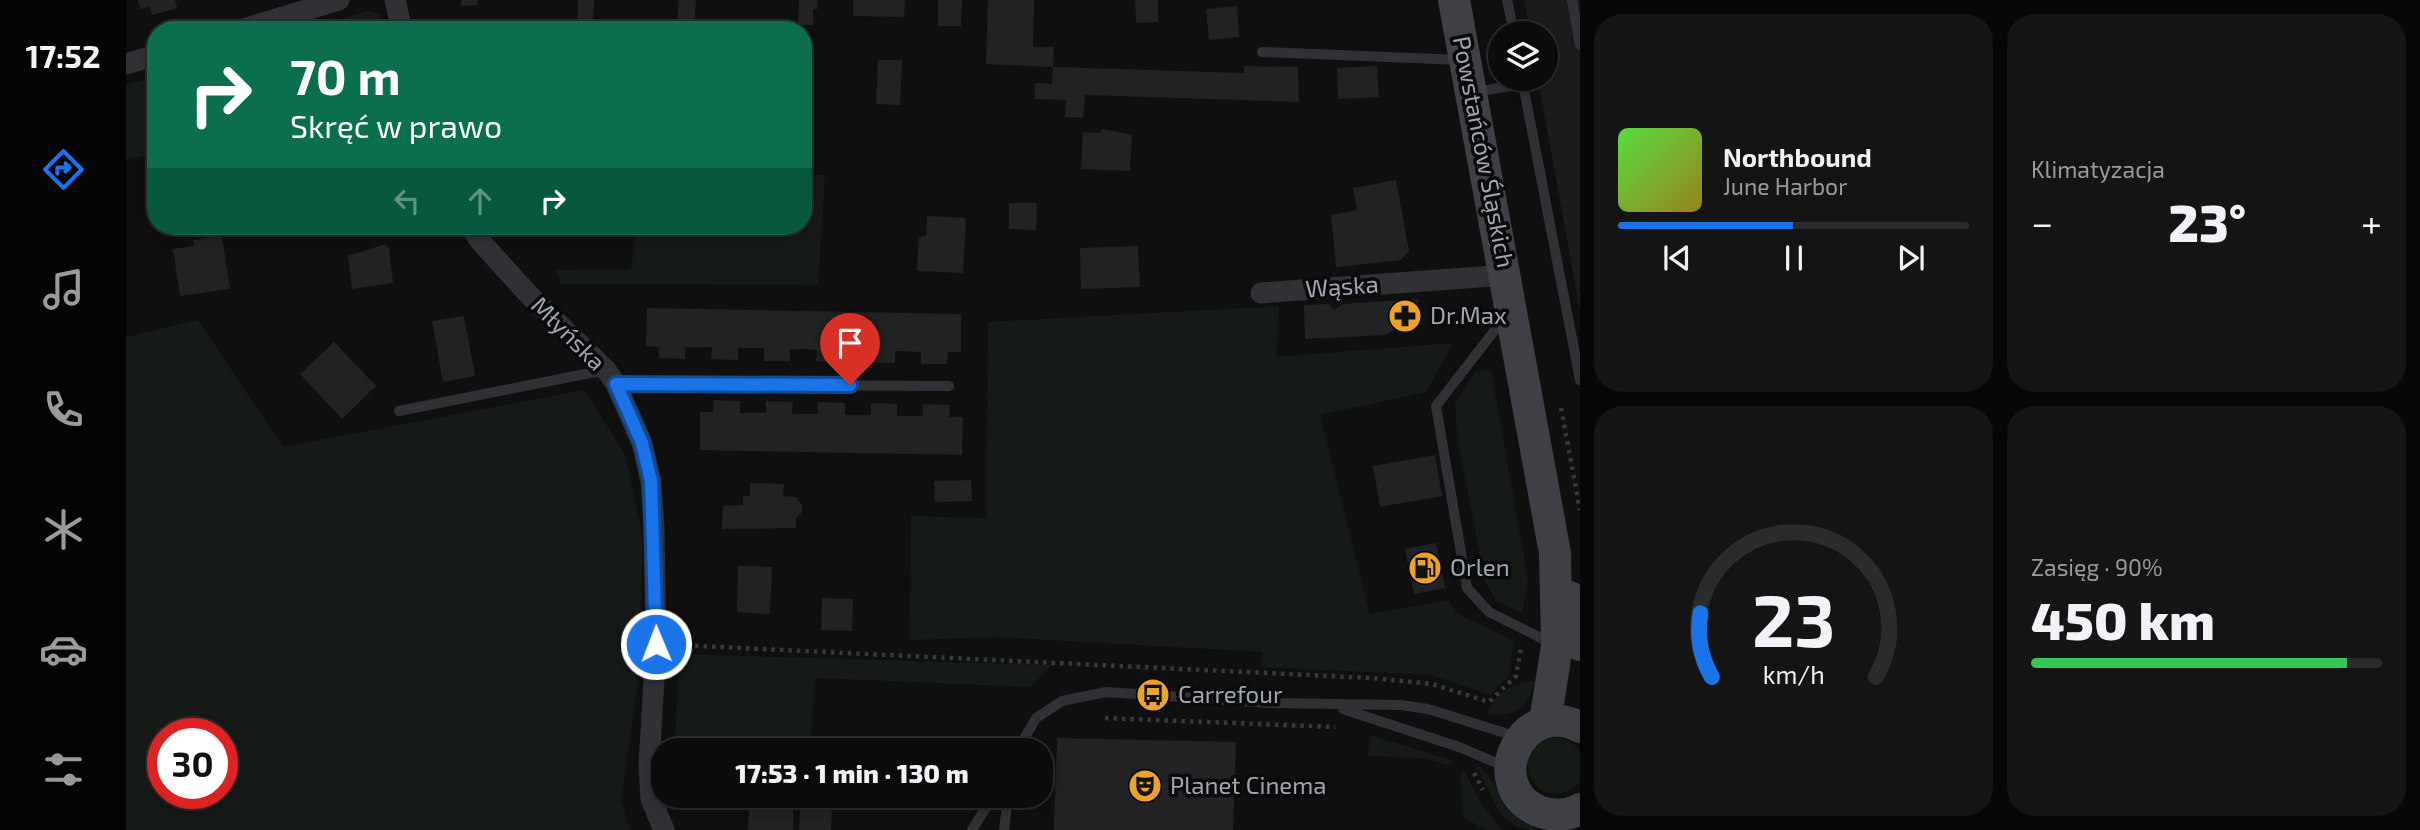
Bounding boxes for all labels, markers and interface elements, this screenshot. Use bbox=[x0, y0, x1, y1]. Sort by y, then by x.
map controls bbox=[1488, 21, 1558, 91]
button: layers bbox=[1488, 21, 1558, 91]
street label: Powstańców Śląskich bbox=[1448, 33, 1521, 270]
text: 17:52 bbox=[25, 36, 101, 74]
text: 70 m bbox=[290, 46, 401, 105]
icon: right bbox=[175, 49, 266, 140]
text: Skręć w prawo bbox=[290, 106, 502, 144]
text: Northbound bbox=[1723, 141, 1872, 172]
icon: directions bbox=[39, 145, 88, 194]
text: Klimatyzacja bbox=[2031, 155, 2165, 183]
text: June Harbor bbox=[1723, 172, 1847, 200]
icon: left bbox=[388, 182, 426, 220]
icon: ahead bbox=[461, 182, 499, 220]
icon: right bbox=[534, 182, 572, 220]
text: 23° bbox=[2168, 190, 2246, 252]
text: − bbox=[2031, 199, 2053, 245]
text: + bbox=[2361, 199, 2382, 245]
icon: previous bbox=[1658, 239, 1696, 277]
icon: pause bbox=[1775, 239, 1813, 277]
icon: next bbox=[1892, 239, 1930, 277]
icon: music bbox=[39, 265, 88, 314]
street label: Wąska bbox=[1304, 268, 1379, 303]
street label: Młyńska bbox=[526, 290, 612, 376]
pharmacy icon: Dr.Max bbox=[1386, 297, 1424, 335]
place label: Dr.Max bbox=[1430, 300, 1507, 329]
pin bbox=[820, 313, 880, 385]
icon: arrive bbox=[831, 324, 869, 362]
icon: phone bbox=[39, 385, 88, 434]
icon: climate bbox=[39, 505, 88, 554]
fuel station icon: Orlen bbox=[1406, 549, 1444, 587]
place label: Orlen bbox=[1450, 552, 1510, 581]
text: Zasięg · 90% bbox=[2031, 553, 2163, 581]
text: 23 bbox=[1752, 574, 1835, 662]
text: 450 km bbox=[2031, 588, 2215, 650]
position arrow bbox=[619, 607, 693, 681]
icon: car bbox=[39, 625, 88, 674]
text: km/h bbox=[1762, 659, 1825, 689]
bus stop icon: Carrefour bbox=[1134, 676, 1172, 714]
place label: Carrefour bbox=[1178, 679, 1283, 708]
speed limit sign: 30 bbox=[147, 718, 238, 809]
icon: filters bbox=[39, 745, 88, 794]
text: 17:53 · 1 min · 130 m bbox=[735, 757, 969, 788]
theatre icon: Planet Cinema bbox=[1126, 767, 1164, 805]
place label: Planet Cinema bbox=[1170, 770, 1326, 799]

